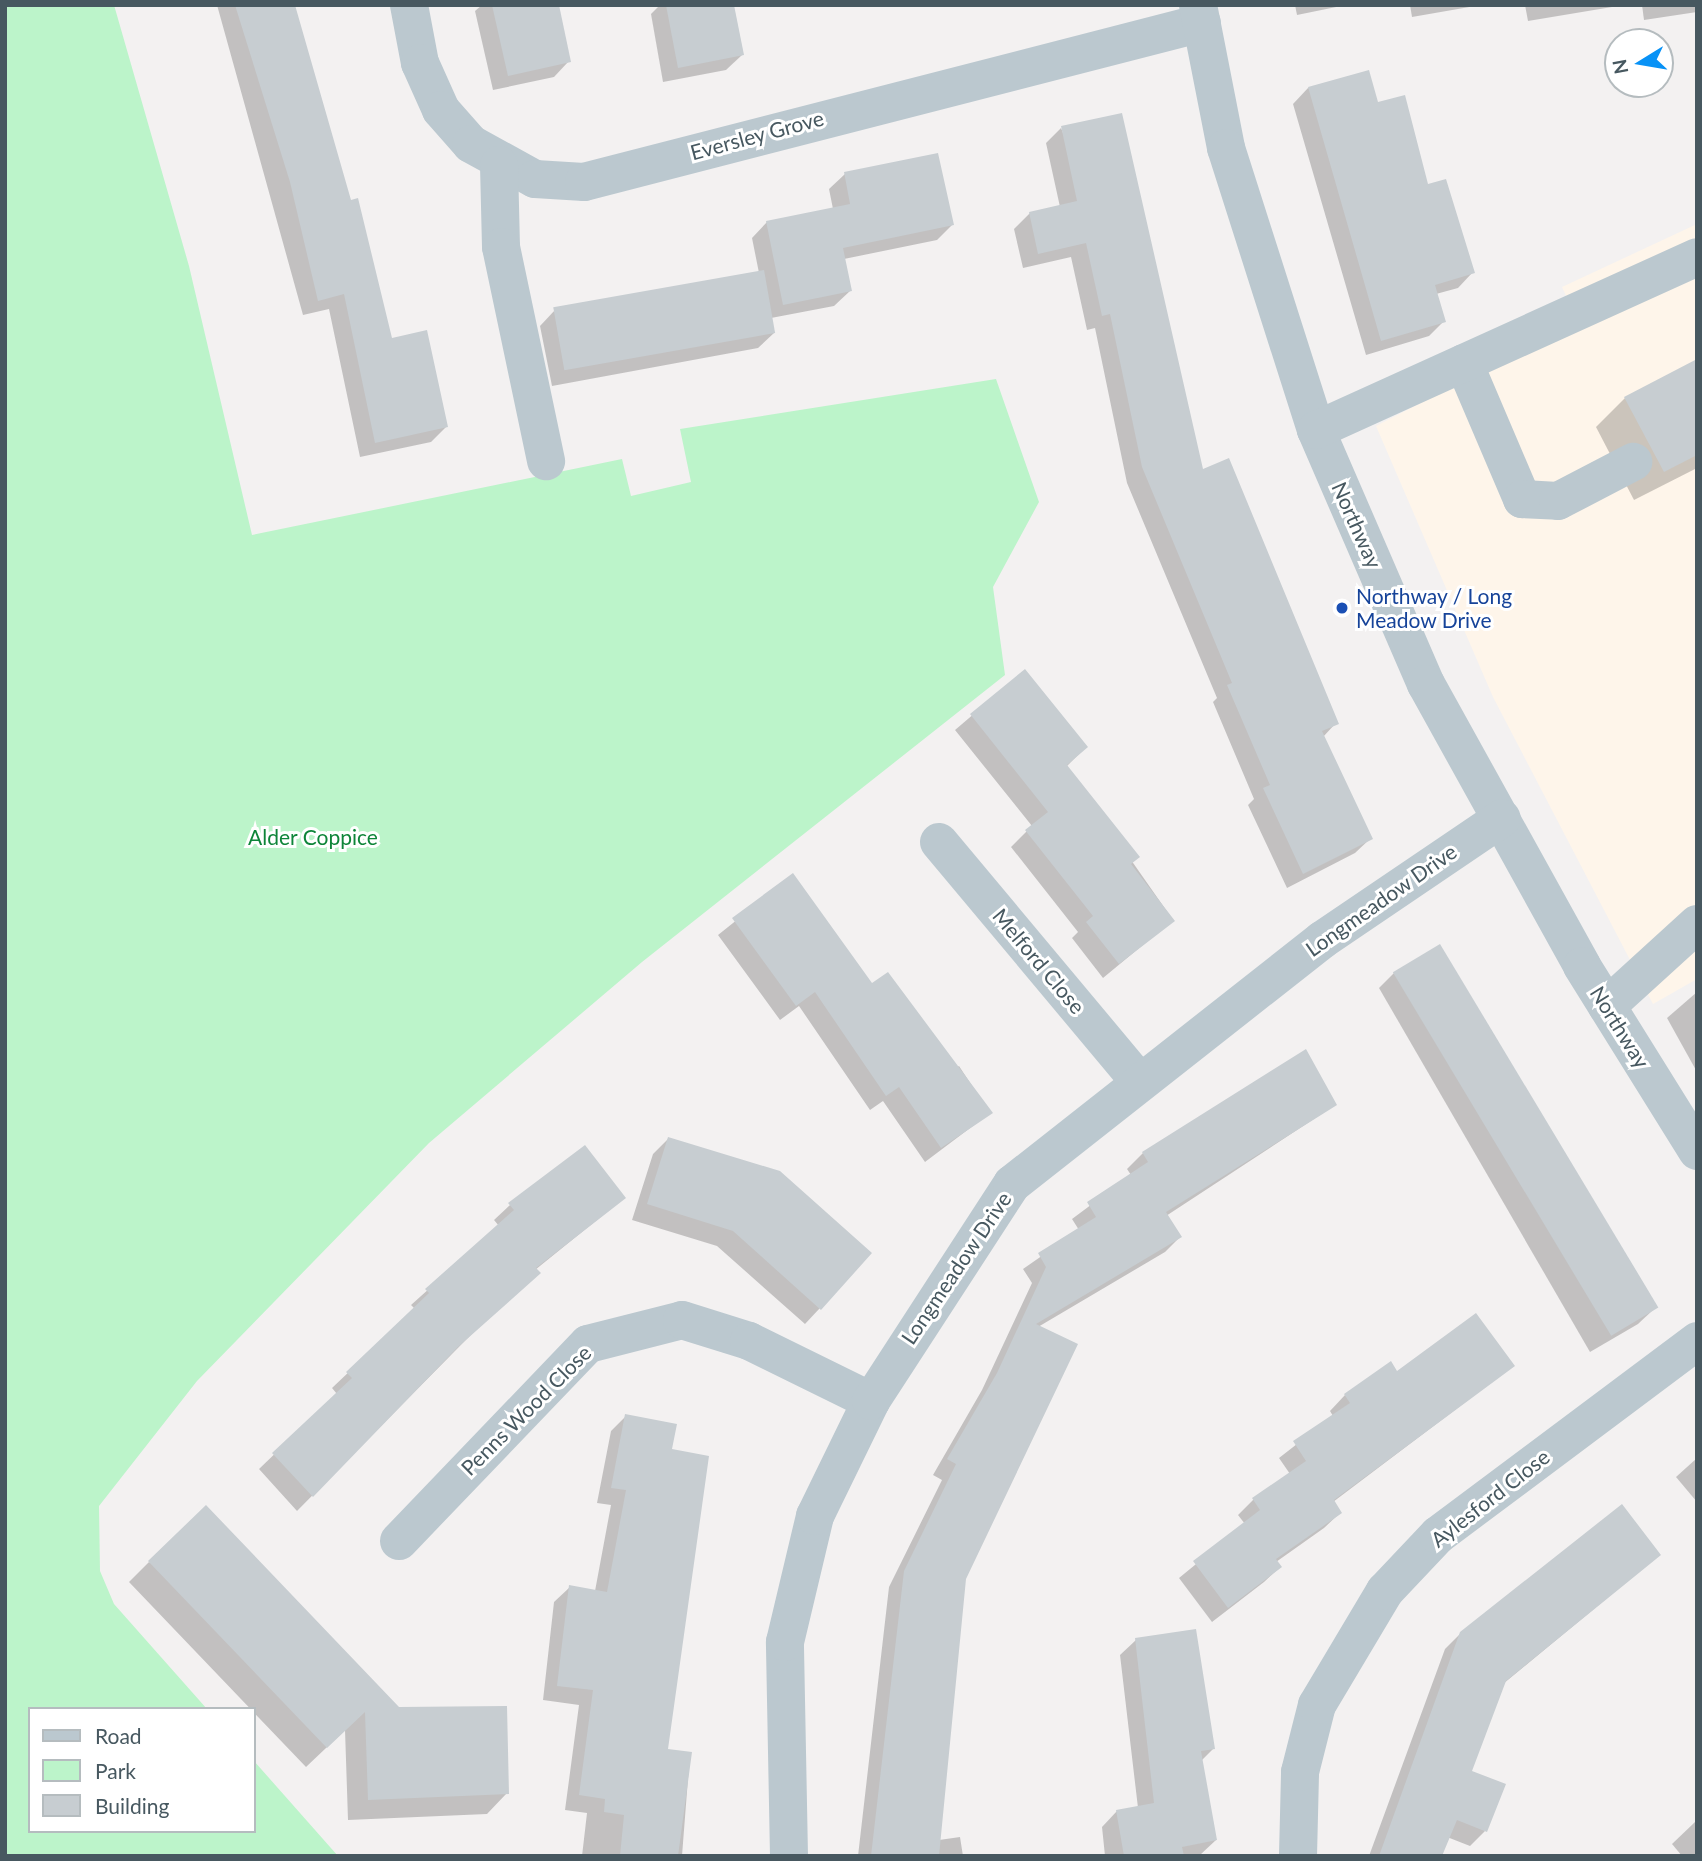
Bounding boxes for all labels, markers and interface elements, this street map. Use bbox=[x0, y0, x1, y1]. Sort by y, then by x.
north arrow bbox=[1604, 28, 1674, 98]
text: N bbox=[1607, 57, 1633, 76]
street label: Eversley Grove bbox=[687, 105, 827, 165]
street label: Northway bbox=[1327, 478, 1387, 572]
place label: Northway / Long Meadow Drive bbox=[1356, 583, 1513, 633]
marker: Northway / Long Meadow Drive bbox=[1334, 600, 1350, 616]
park label: Alder Coppice bbox=[248, 824, 378, 850]
street label: Longmeadow Drive bbox=[1301, 838, 1461, 962]
street label: Melford Close bbox=[988, 903, 1090, 1019]
street label: Northway bbox=[1585, 981, 1655, 1073]
street label: Longmeadow Drive bbox=[896, 1187, 1016, 1349]
street label: Penns Wood Close bbox=[456, 1340, 596, 1480]
street label: Aylesford Close bbox=[1426, 1444, 1554, 1552]
legend bbox=[28, 1707, 256, 1833]
text: Road bbox=[95, 1723, 142, 1748]
text: Park bbox=[95, 1758, 136, 1783]
text: Building bbox=[95, 1793, 170, 1818]

